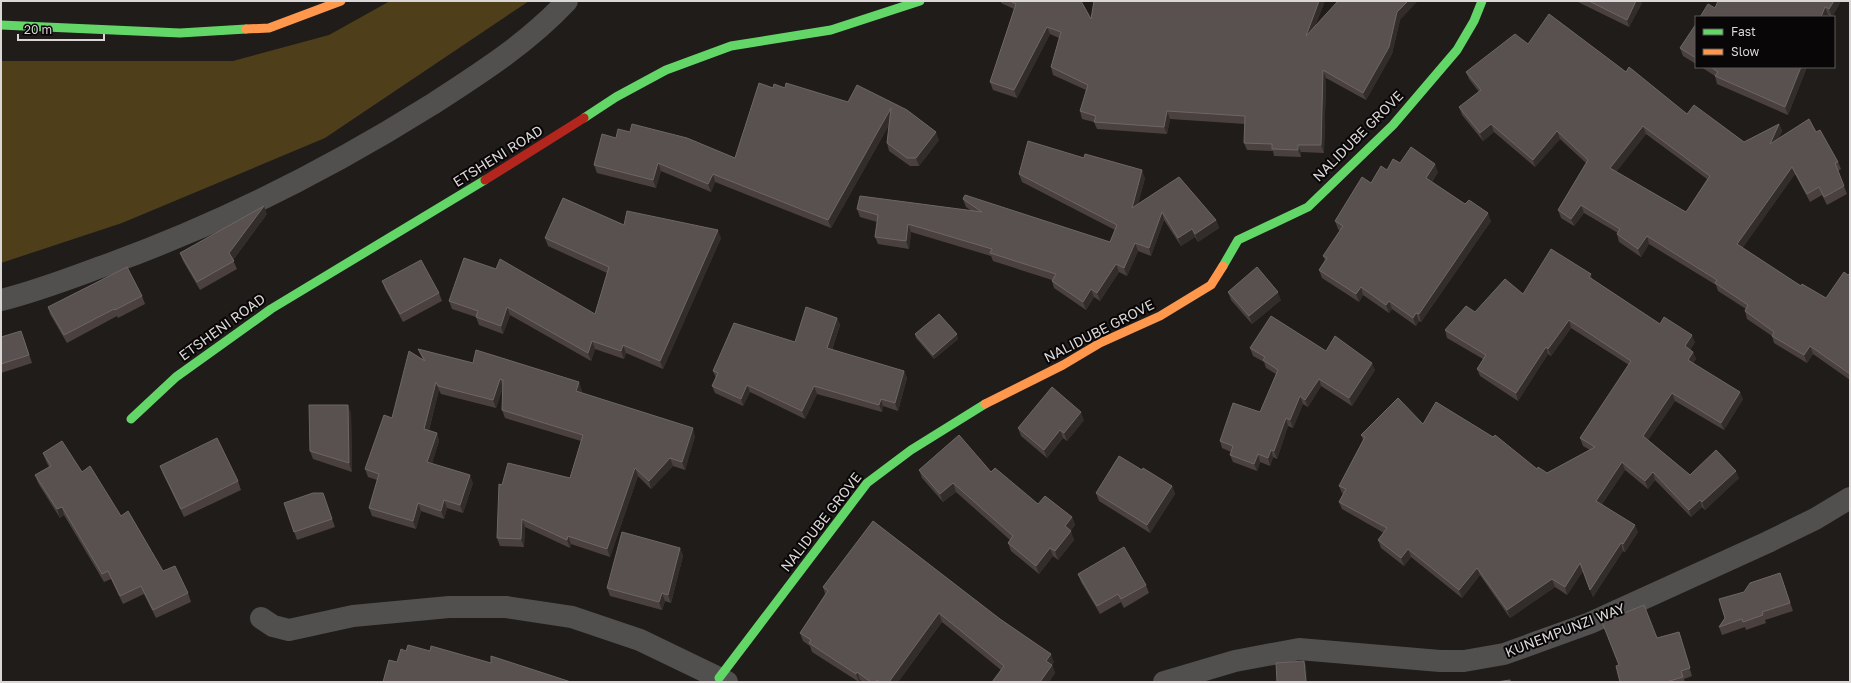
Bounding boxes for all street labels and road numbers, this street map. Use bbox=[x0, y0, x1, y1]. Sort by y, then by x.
street label: NALIDUBE GROVE bbox=[1309, 87, 1407, 185]
street label: ETSHENI ROAD bbox=[450, 121, 546, 190]
street label: ETSHENI ROAD bbox=[175, 290, 268, 364]
street label: NALIDUBE GROVE bbox=[1041, 295, 1157, 366]
street label: NALIDUBE GROVE bbox=[777, 469, 865, 575]
street label: KUNEMPUNZI WAY bbox=[1503, 599, 1627, 660]

